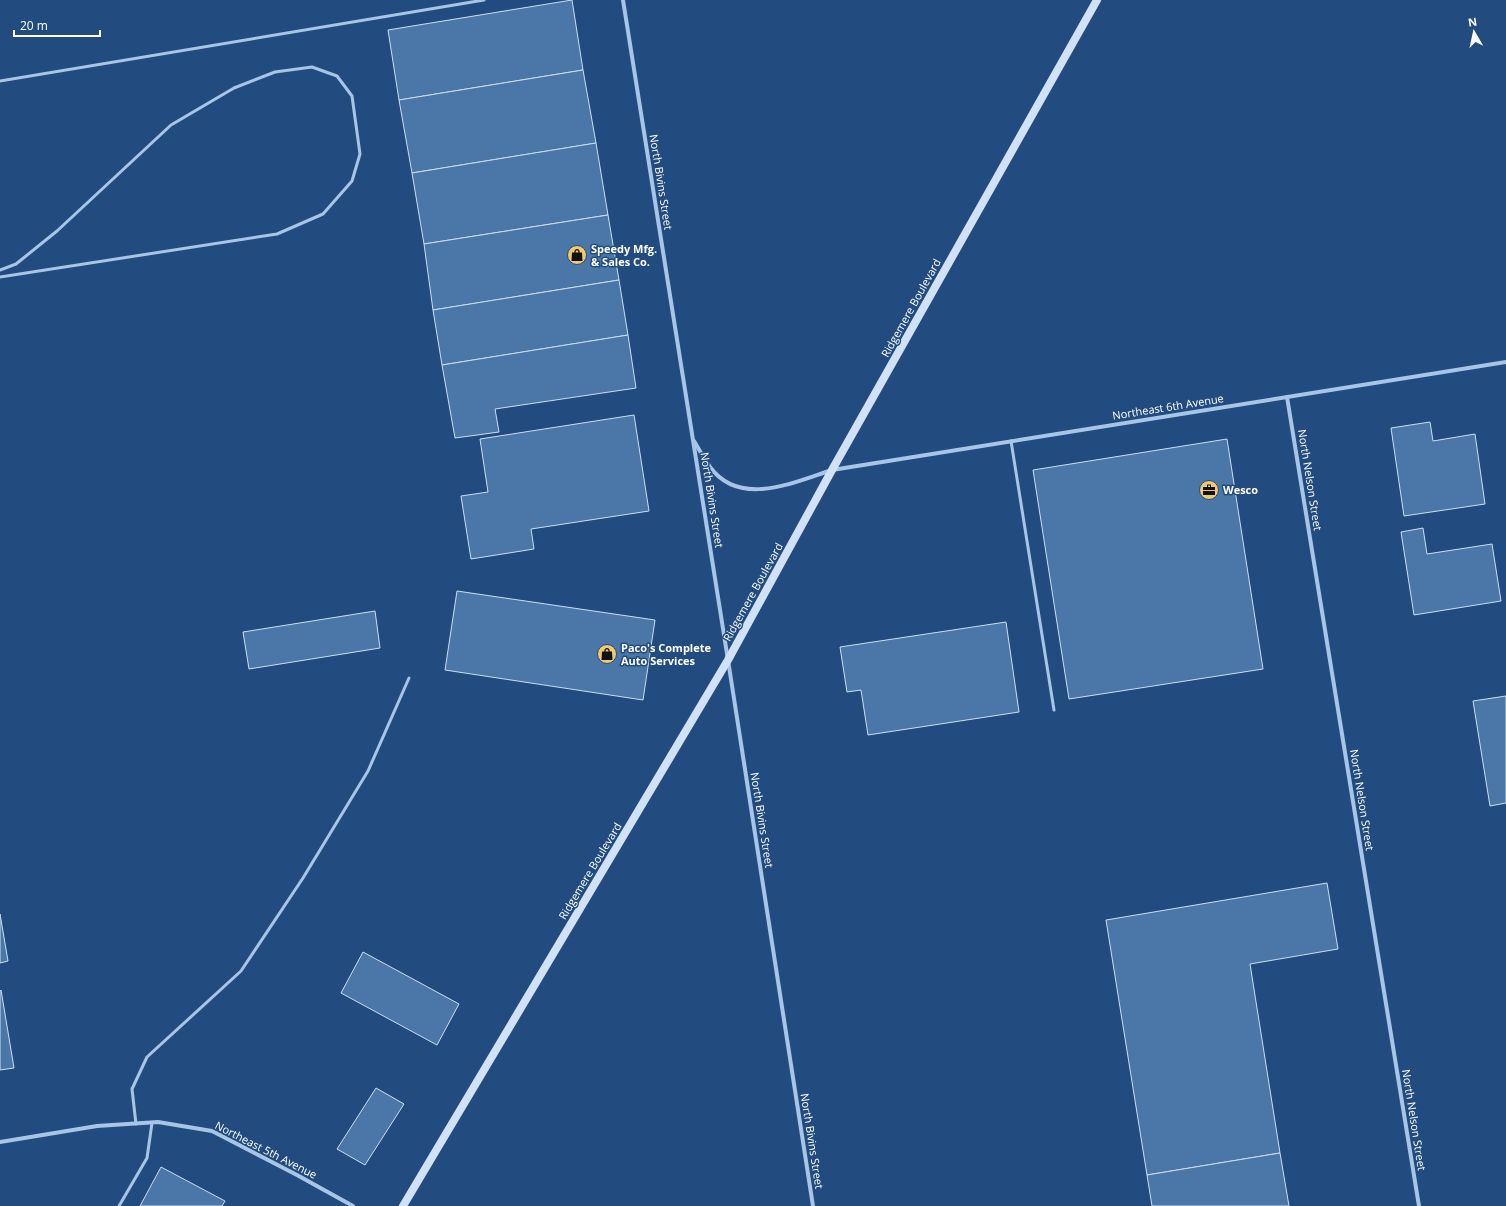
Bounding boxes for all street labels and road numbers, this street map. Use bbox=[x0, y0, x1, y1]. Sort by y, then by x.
street label: North Bivins Street bbox=[647, 133, 676, 231]
street label: Ridgemere Boulevard bbox=[877, 256, 944, 360]
street label: Northeast 6th Avenue bbox=[1111, 390, 1225, 423]
street label: North Nelson Street bbox=[1295, 428, 1326, 532]
street label: North Bivins Street bbox=[698, 451, 727, 549]
street label: Ridgemere Boulevard bbox=[719, 540, 786, 644]
street label: North Nelson Street bbox=[1347, 748, 1378, 852]
street label: North Bivins Street bbox=[748, 771, 777, 869]
street label: Ridgemere Boulevard bbox=[555, 819, 624, 922]
street label: North Nelson Street bbox=[1399, 1068, 1430, 1172]
street label: North Bivins Street bbox=[798, 1092, 827, 1190]
street label: Northeast 5th Avenue bbox=[213, 1117, 320, 1182]

